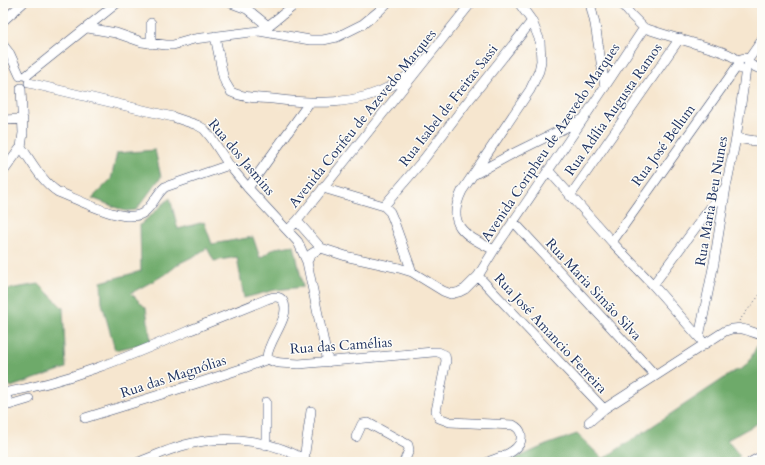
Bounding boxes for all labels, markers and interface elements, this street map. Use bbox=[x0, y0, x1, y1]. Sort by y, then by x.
street label: Avenida Corifeu de Azevedo Marques bbox=[284, 25, 441, 212]
street label: Avenida Coripheu de Azevedo Marques bbox=[477, 39, 624, 245]
street label: Rua Adília Augusta Ramos bbox=[560, 39, 667, 179]
street label: Rua Isabel de Freitas Sassi bbox=[395, 40, 502, 170]
street label: Rua José Bellum bbox=[627, 100, 700, 190]
street label: Rua dos Jasmins bbox=[204, 115, 279, 200]
street label: Rua Maria Beu Nunes bbox=[691, 135, 732, 267]
street label: Rua Maria Simão Silva bbox=[541, 234, 646, 345]
street label: Rua José Amancio Ferreira bbox=[490, 269, 611, 398]
street label: Rua das Camélias bbox=[289, 332, 393, 359]
street label: Rua das Magnólias bbox=[118, 350, 229, 403]

